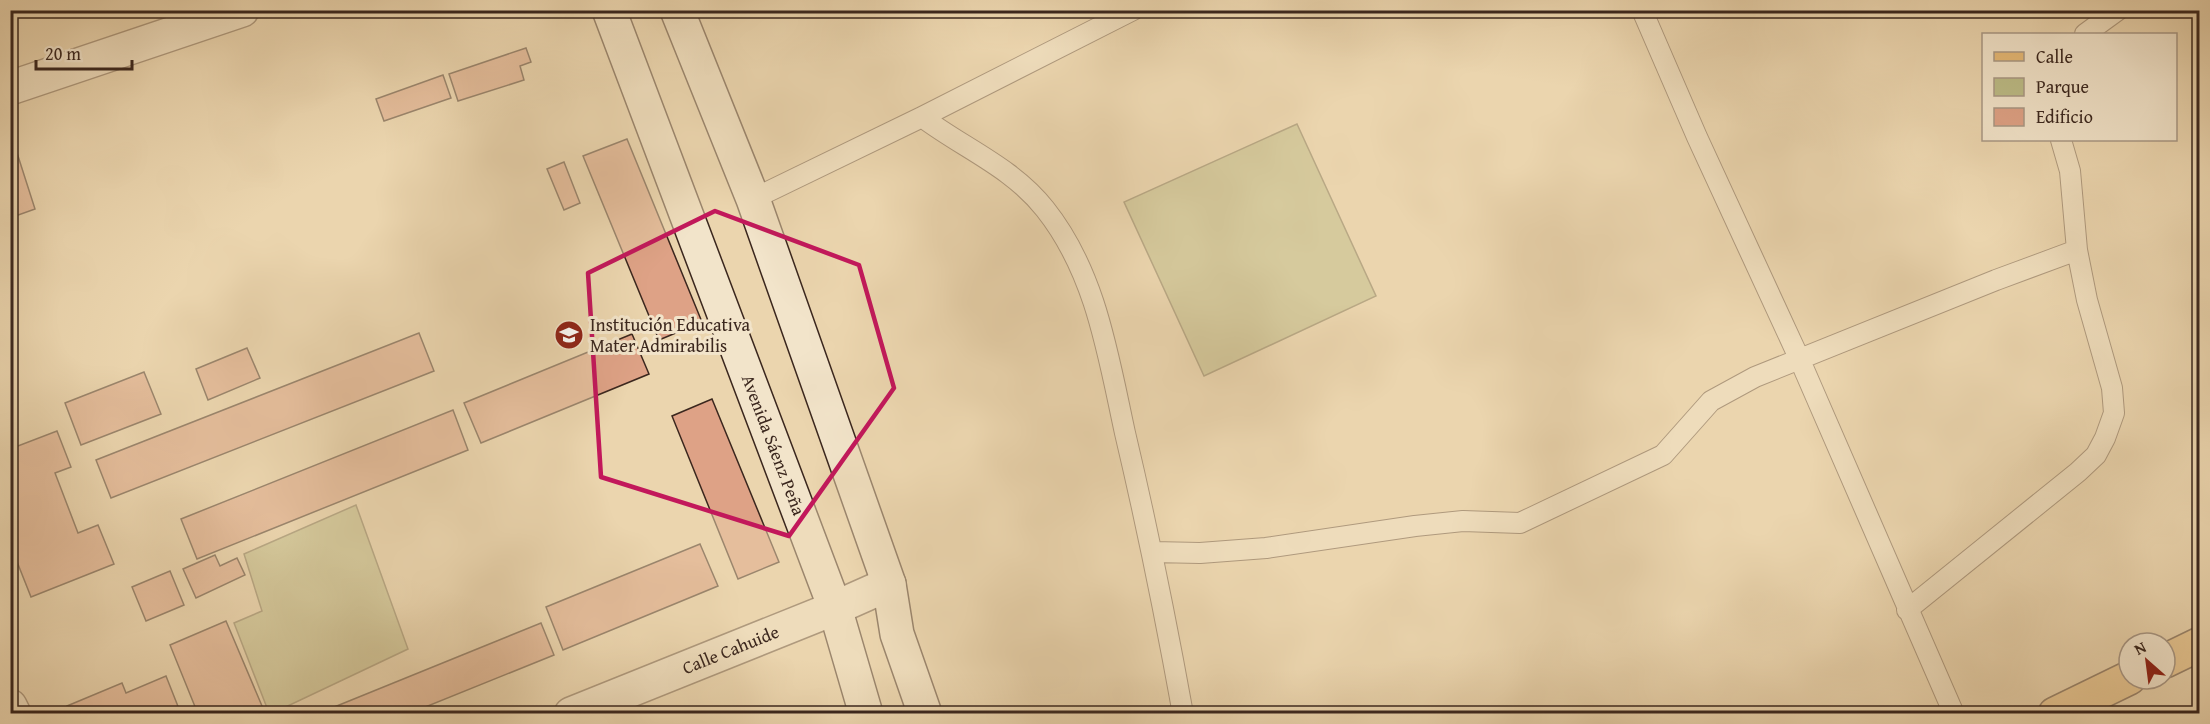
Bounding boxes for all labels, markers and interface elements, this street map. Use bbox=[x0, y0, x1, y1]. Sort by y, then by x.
scale bar bbox=[36, 33, 132, 71]
legend bbox=[1982, 33, 2177, 141]
text: 20 m bbox=[45, 40, 81, 67]
text: Calle bbox=[2036, 43, 2073, 70]
text: Parque bbox=[2036, 73, 2089, 100]
text: Edificio bbox=[2036, 103, 2093, 130]
place label: Institución Educativa Mater Admirabilis bbox=[590, 311, 751, 359]
school or university icon: Institución Educativa Mater Admirabilis bbox=[553, 319, 585, 351]
street label: Avenida Sáenz Peña bbox=[735, 370, 813, 520]
street label: Calle Cahuide bbox=[678, 618, 783, 681]
north arrow bbox=[2117, 631, 2177, 691]
text: N bbox=[2130, 635, 2151, 661]

